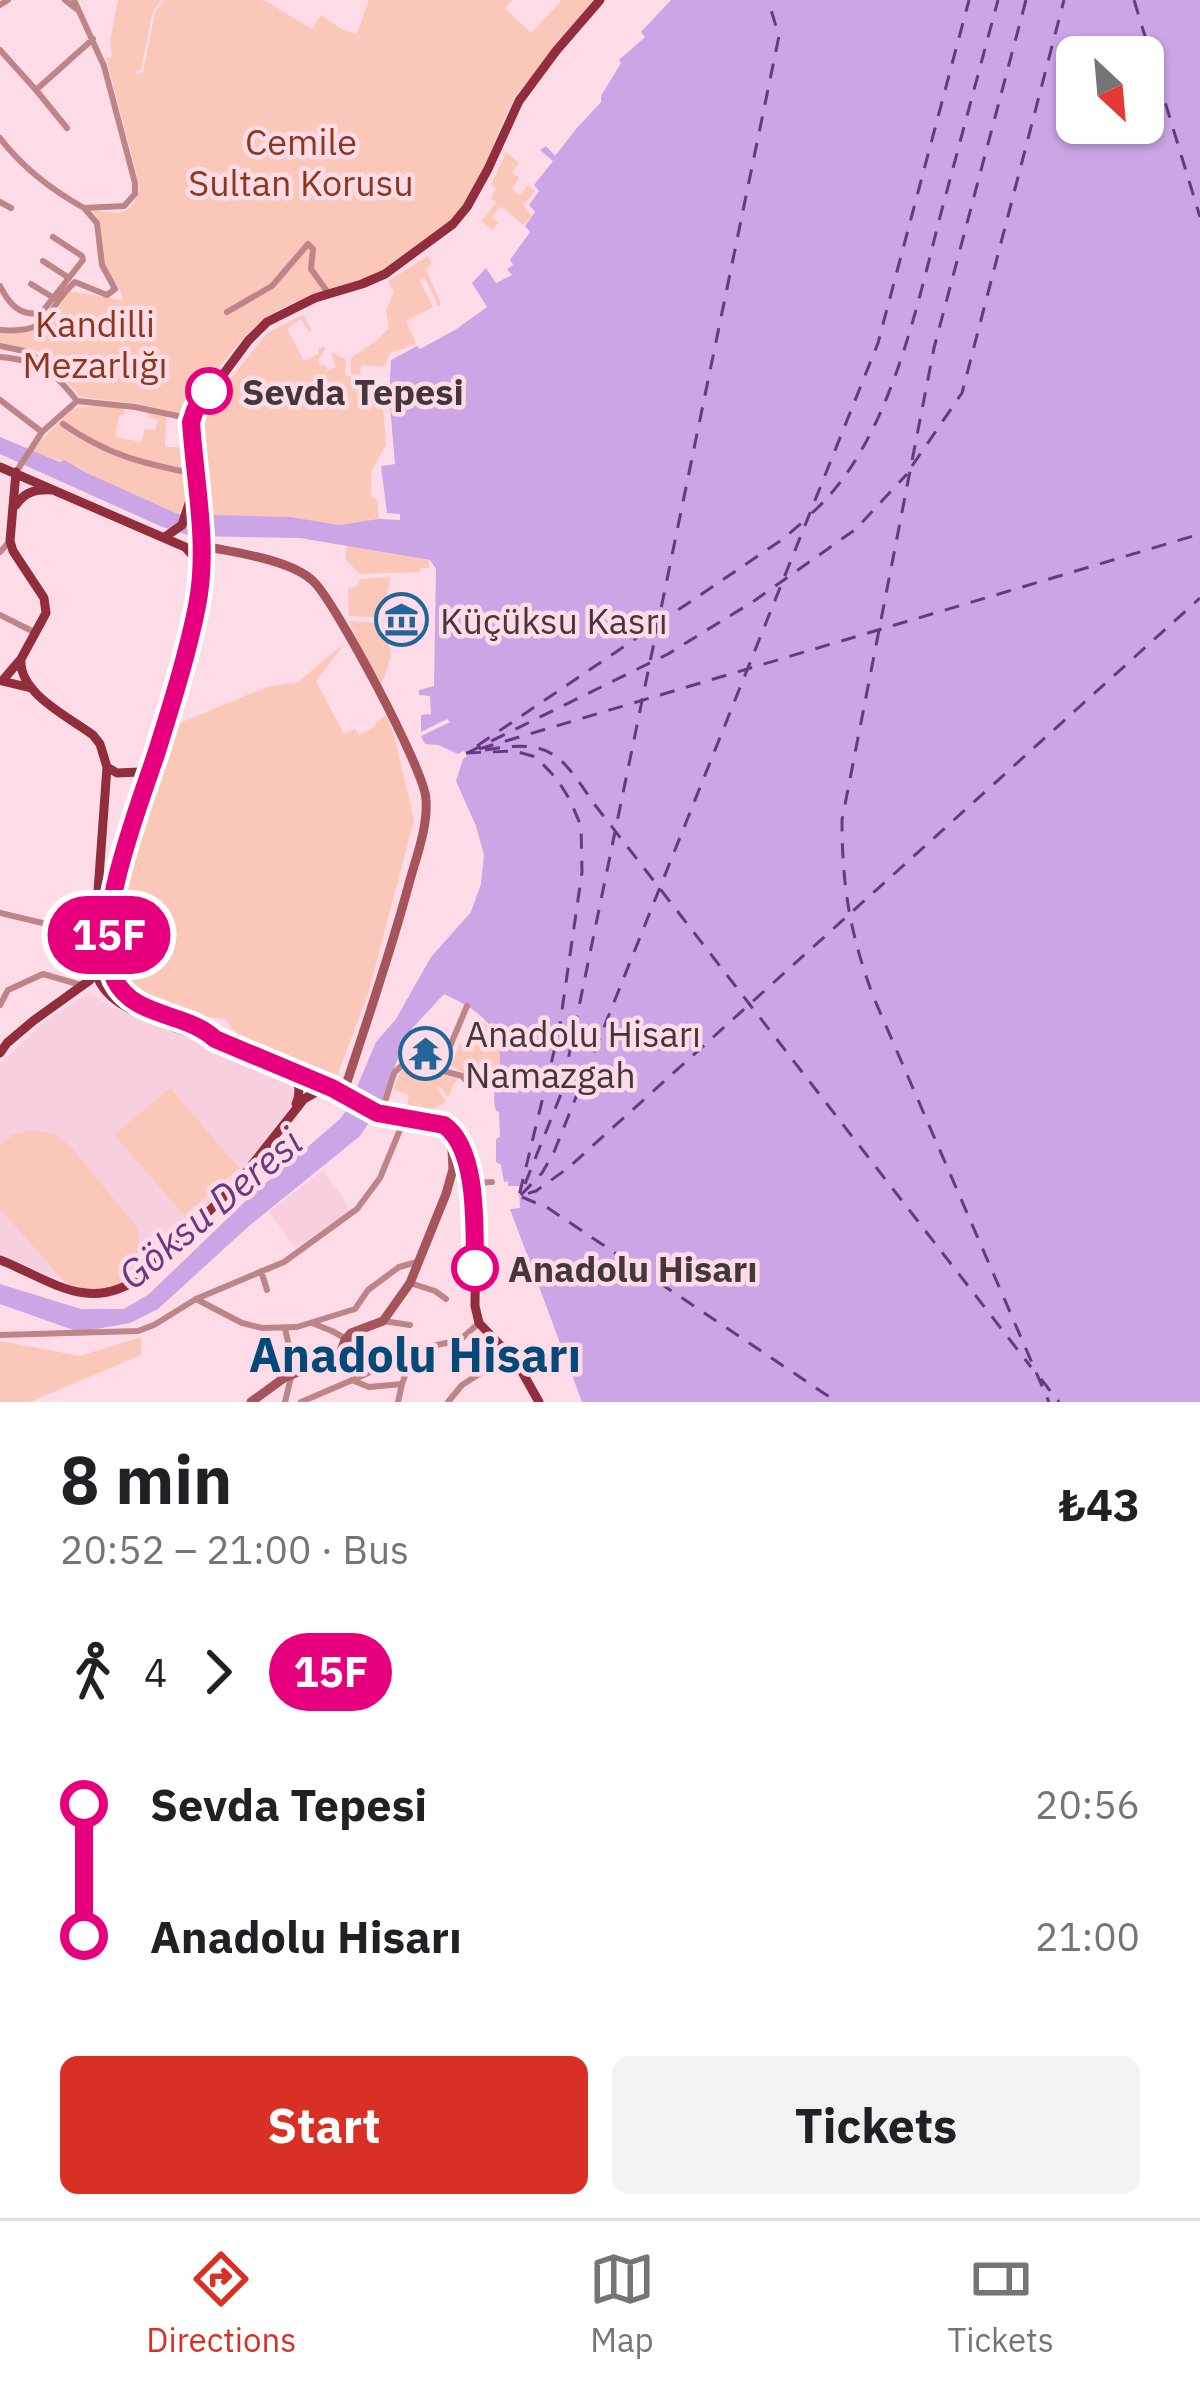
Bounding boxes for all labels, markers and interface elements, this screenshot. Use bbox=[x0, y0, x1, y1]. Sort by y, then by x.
north arrow bbox=[1056, 36, 1164, 144]
map controls bbox=[1056, 36, 1164, 144]
park label: Cemile Sultan Korusu bbox=[188, 118, 414, 206]
park label: Kandilli Mezarlığı bbox=[23, 300, 167, 388]
place label: Sevda Tepesi bbox=[242, 368, 464, 415]
marker: Sevda Tepesi bbox=[187, 369, 231, 413]
museum icon: Küçüksu Kasrı bbox=[373, 592, 429, 648]
place label: Küçüksu Kasrı bbox=[440, 597, 668, 644]
line badge: 15F bbox=[40, 896, 178, 974]
text: 15F bbox=[72, 907, 146, 962]
place label: Anadolu Hisarı Namazgah bbox=[465, 1010, 701, 1098]
temple icon: Anadolu Hisarı Namazgah bbox=[398, 1026, 454, 1082]
water label: Göksu Deresi bbox=[107, 1116, 313, 1300]
place label: Anadolu Hisarı bbox=[508, 1245, 757, 1292]
marker: Anadolu Hisarı bbox=[453, 1246, 497, 1290]
district label: Anadolu Hisarı bbox=[249, 1323, 581, 1385]
text: 8 min bbox=[60, 1436, 232, 1522]
text: ₺43 bbox=[1059, 1475, 1140, 1533]
text: 20:52 – 21:00 · Bus bbox=[60, 1524, 409, 1575]
icon: walk bbox=[60, 1639, 126, 1705]
icon: forward bbox=[185, 1639, 251, 1705]
text: 15F bbox=[293, 1644, 368, 1699]
text: 4 bbox=[144, 1647, 167, 1698]
text: Sevda Tepesi bbox=[150, 1775, 427, 1833]
text: 20:56 bbox=[1035, 1779, 1140, 1830]
text: Anadolu Hisarı bbox=[150, 1907, 462, 1965]
text: 21:00 bbox=[1035, 1911, 1140, 1962]
button: Start bbox=[60, 2056, 588, 2194]
button: Tickets bbox=[612, 2056, 1140, 2194]
tab: Directions bbox=[146, 2246, 296, 2361]
tab: Map bbox=[589, 2246, 655, 2361]
tab: Tickets bbox=[947, 2246, 1054, 2361]

